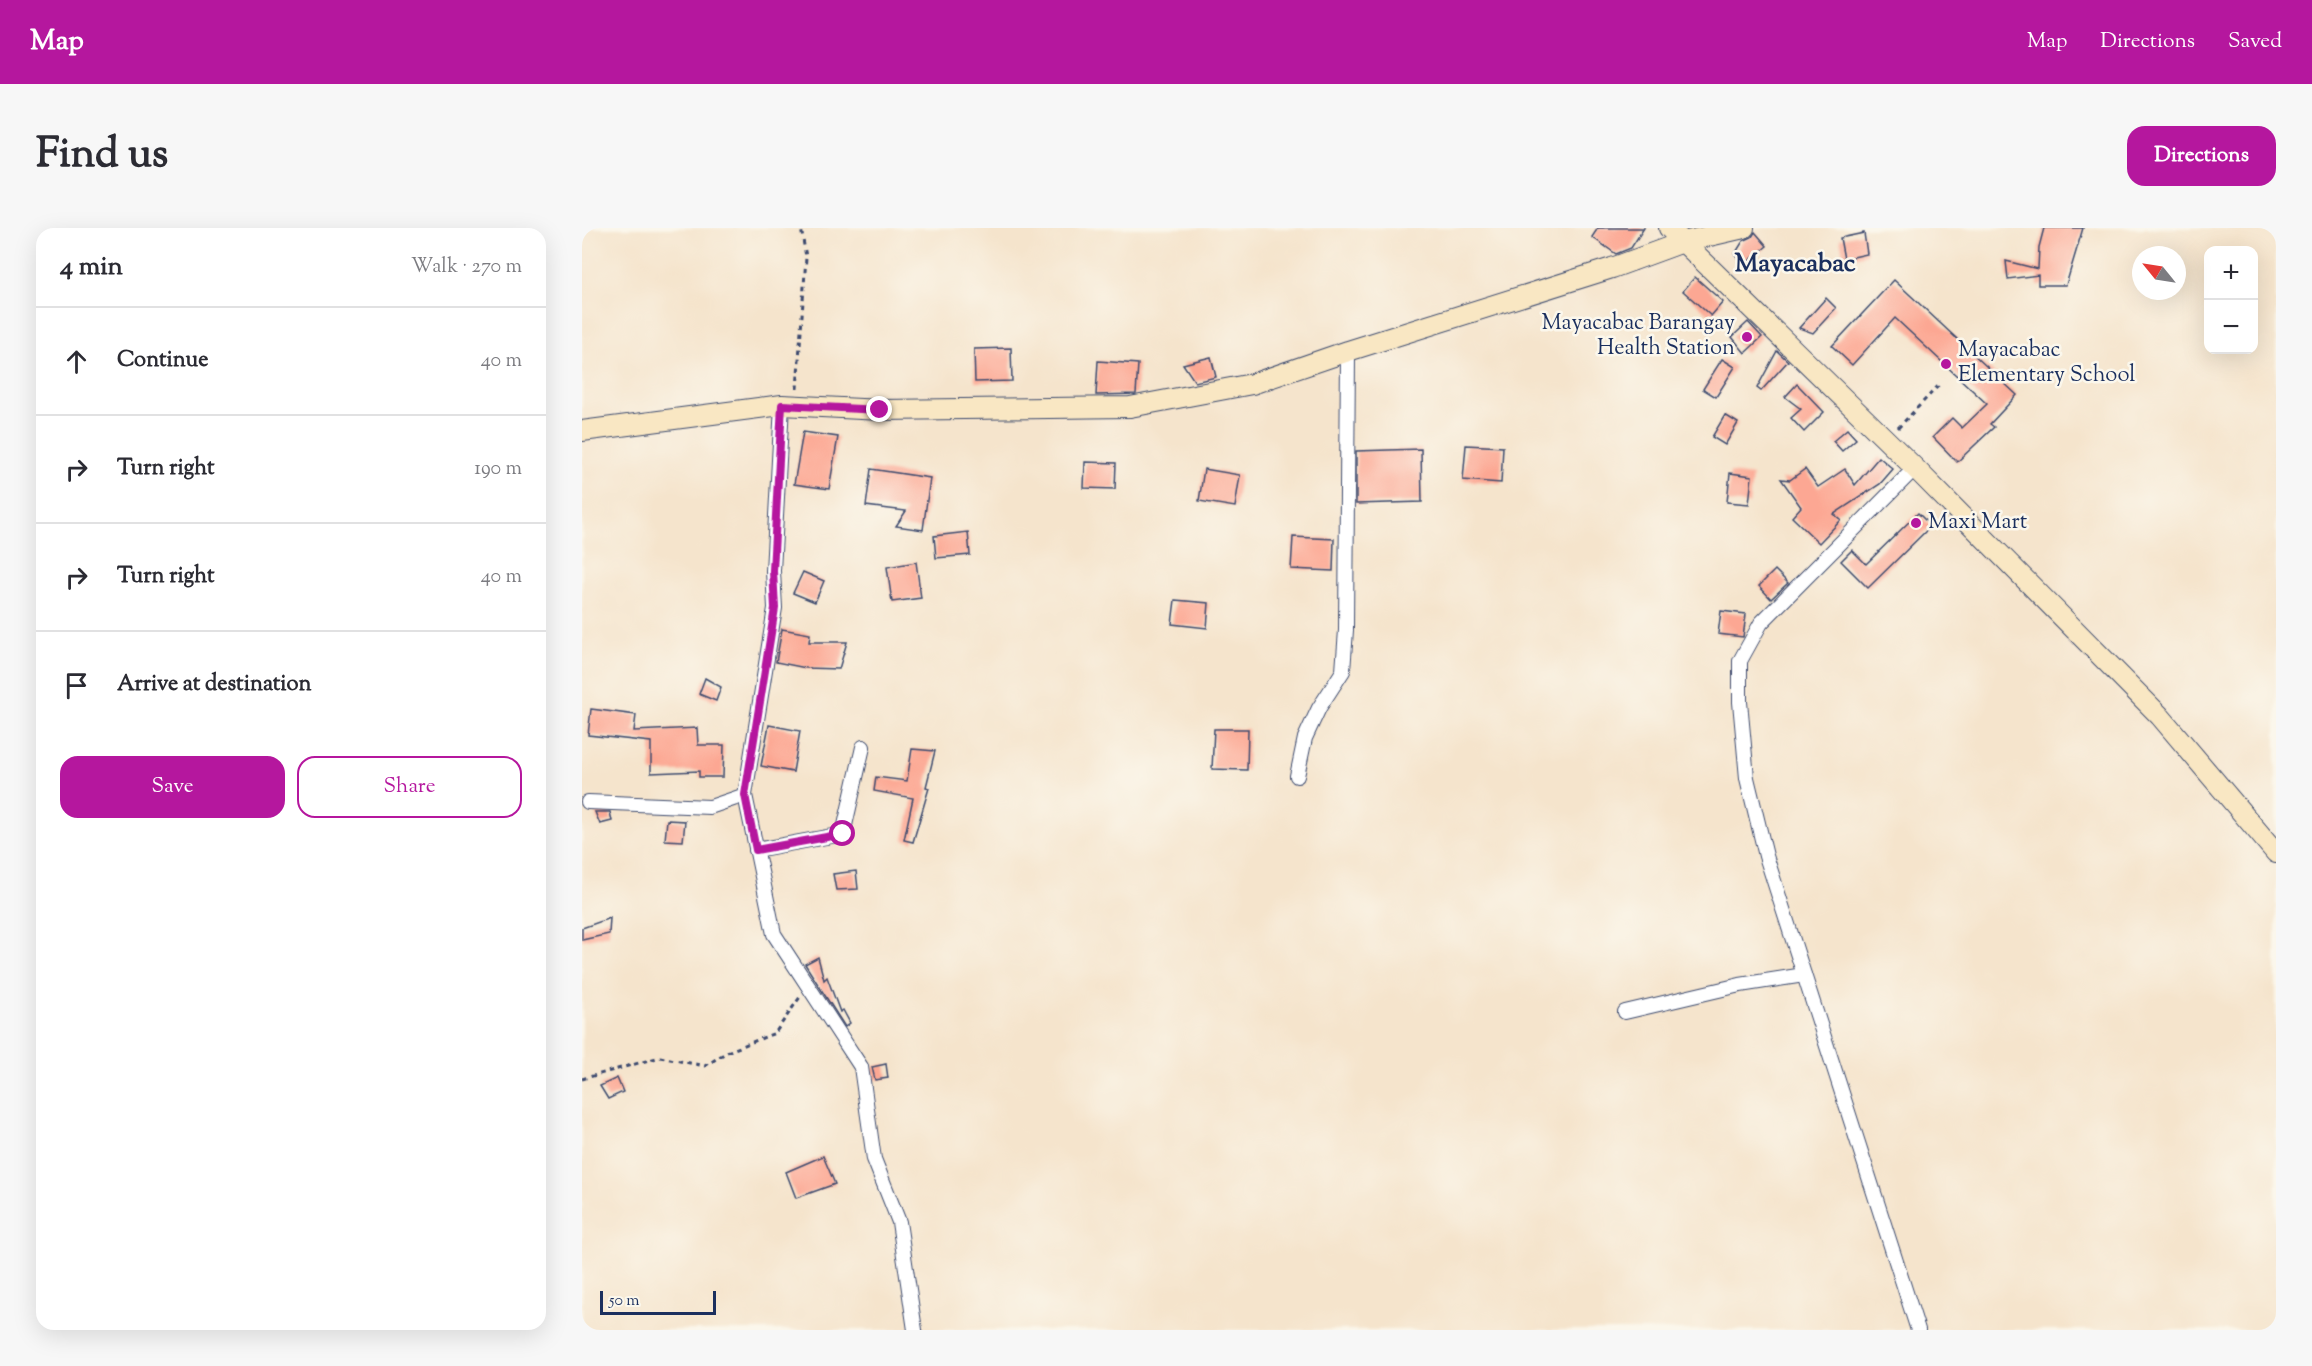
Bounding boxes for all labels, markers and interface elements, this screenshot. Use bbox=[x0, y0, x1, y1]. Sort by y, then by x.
text: Map bbox=[30, 22, 84, 62]
text: Map bbox=[2027, 27, 2067, 57]
text: Directions bbox=[2100, 27, 2195, 57]
text: Saved bbox=[2228, 27, 2282, 57]
text: Find us bbox=[36, 126, 168, 186]
button: Directions bbox=[2127, 126, 2276, 186]
district label: Mayacabac bbox=[1734, 246, 1856, 283]
north arrow bbox=[2132, 246, 2186, 300]
map controls bbox=[2204, 246, 2258, 354]
button: + bbox=[2204, 246, 2258, 300]
text: 4 min bbox=[60, 249, 123, 286]
text: Walk · 270 m bbox=[411, 253, 522, 282]
button: − bbox=[2204, 300, 2258, 354]
place label: Mayacabac Barangay Health Station bbox=[1541, 308, 1735, 365]
marker: Mayacabac Barangay Health Station bbox=[1740, 330, 1754, 344]
place label: Mayacabac Elementary School bbox=[1958, 335, 2135, 392]
icon: ahead bbox=[60, 345, 93, 378]
text: Continue bbox=[117, 345, 208, 377]
text: 40 m bbox=[481, 347, 522, 376]
marker: Mayacabac Elementary School bbox=[1939, 357, 1953, 371]
route end bbox=[866, 396, 892, 422]
icon: right bbox=[60, 453, 93, 486]
text: Turn right bbox=[117, 453, 214, 485]
text: 190 m bbox=[474, 455, 522, 484]
place label: Maxi Mart bbox=[1928, 507, 2028, 539]
marker: Maxi Mart bbox=[1909, 516, 1923, 530]
icon: right bbox=[60, 561, 93, 594]
text: Turn right bbox=[117, 561, 214, 593]
text: 40 m bbox=[481, 563, 522, 592]
icon: arrive bbox=[60, 669, 93, 702]
text: Arrive at destination bbox=[117, 669, 312, 701]
button: Save bbox=[60, 756, 285, 818]
button: Share bbox=[297, 756, 522, 818]
route start bbox=[829, 820, 855, 846]
scale bar bbox=[600, 1288, 716, 1316]
text: 50 m bbox=[609, 1290, 640, 1313]

